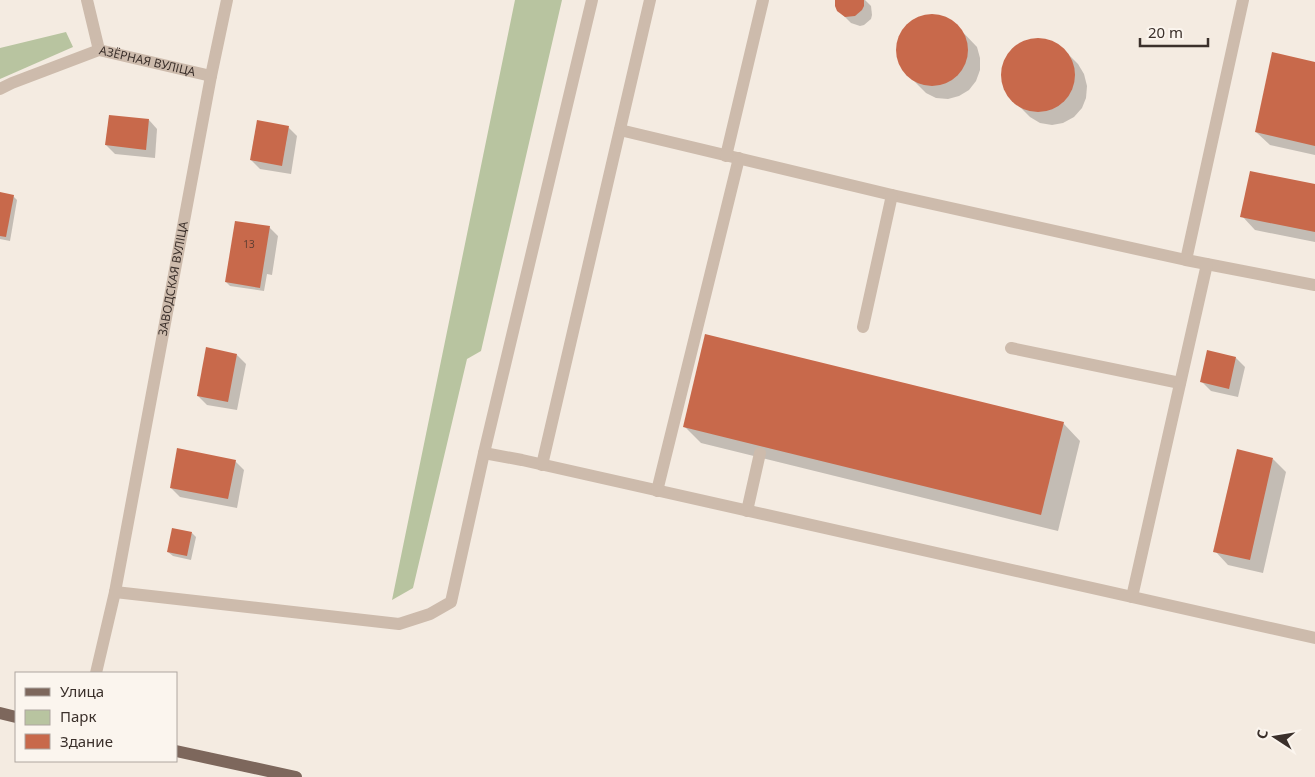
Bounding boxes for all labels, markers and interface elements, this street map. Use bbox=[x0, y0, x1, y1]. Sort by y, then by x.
scale bar bbox=[1140, 15, 1208, 47]
text: 20 m bbox=[1148, 22, 1183, 42]
street label: АЗЁРНАЯ ВУЛІЦА bbox=[98, 41, 198, 80]
street label: ЗАВОДСКАЯ ВУЛІЦА bbox=[154, 219, 192, 337]
house number: 13 bbox=[243, 237, 255, 251]
legend bbox=[15, 672, 178, 762]
text: Улица bbox=[60, 681, 104, 701]
text: Парк bbox=[60, 706, 96, 726]
north arrow bbox=[1250, 712, 1300, 762]
text: С bbox=[1252, 728, 1272, 741]
text: Здание bbox=[60, 731, 113, 751]

